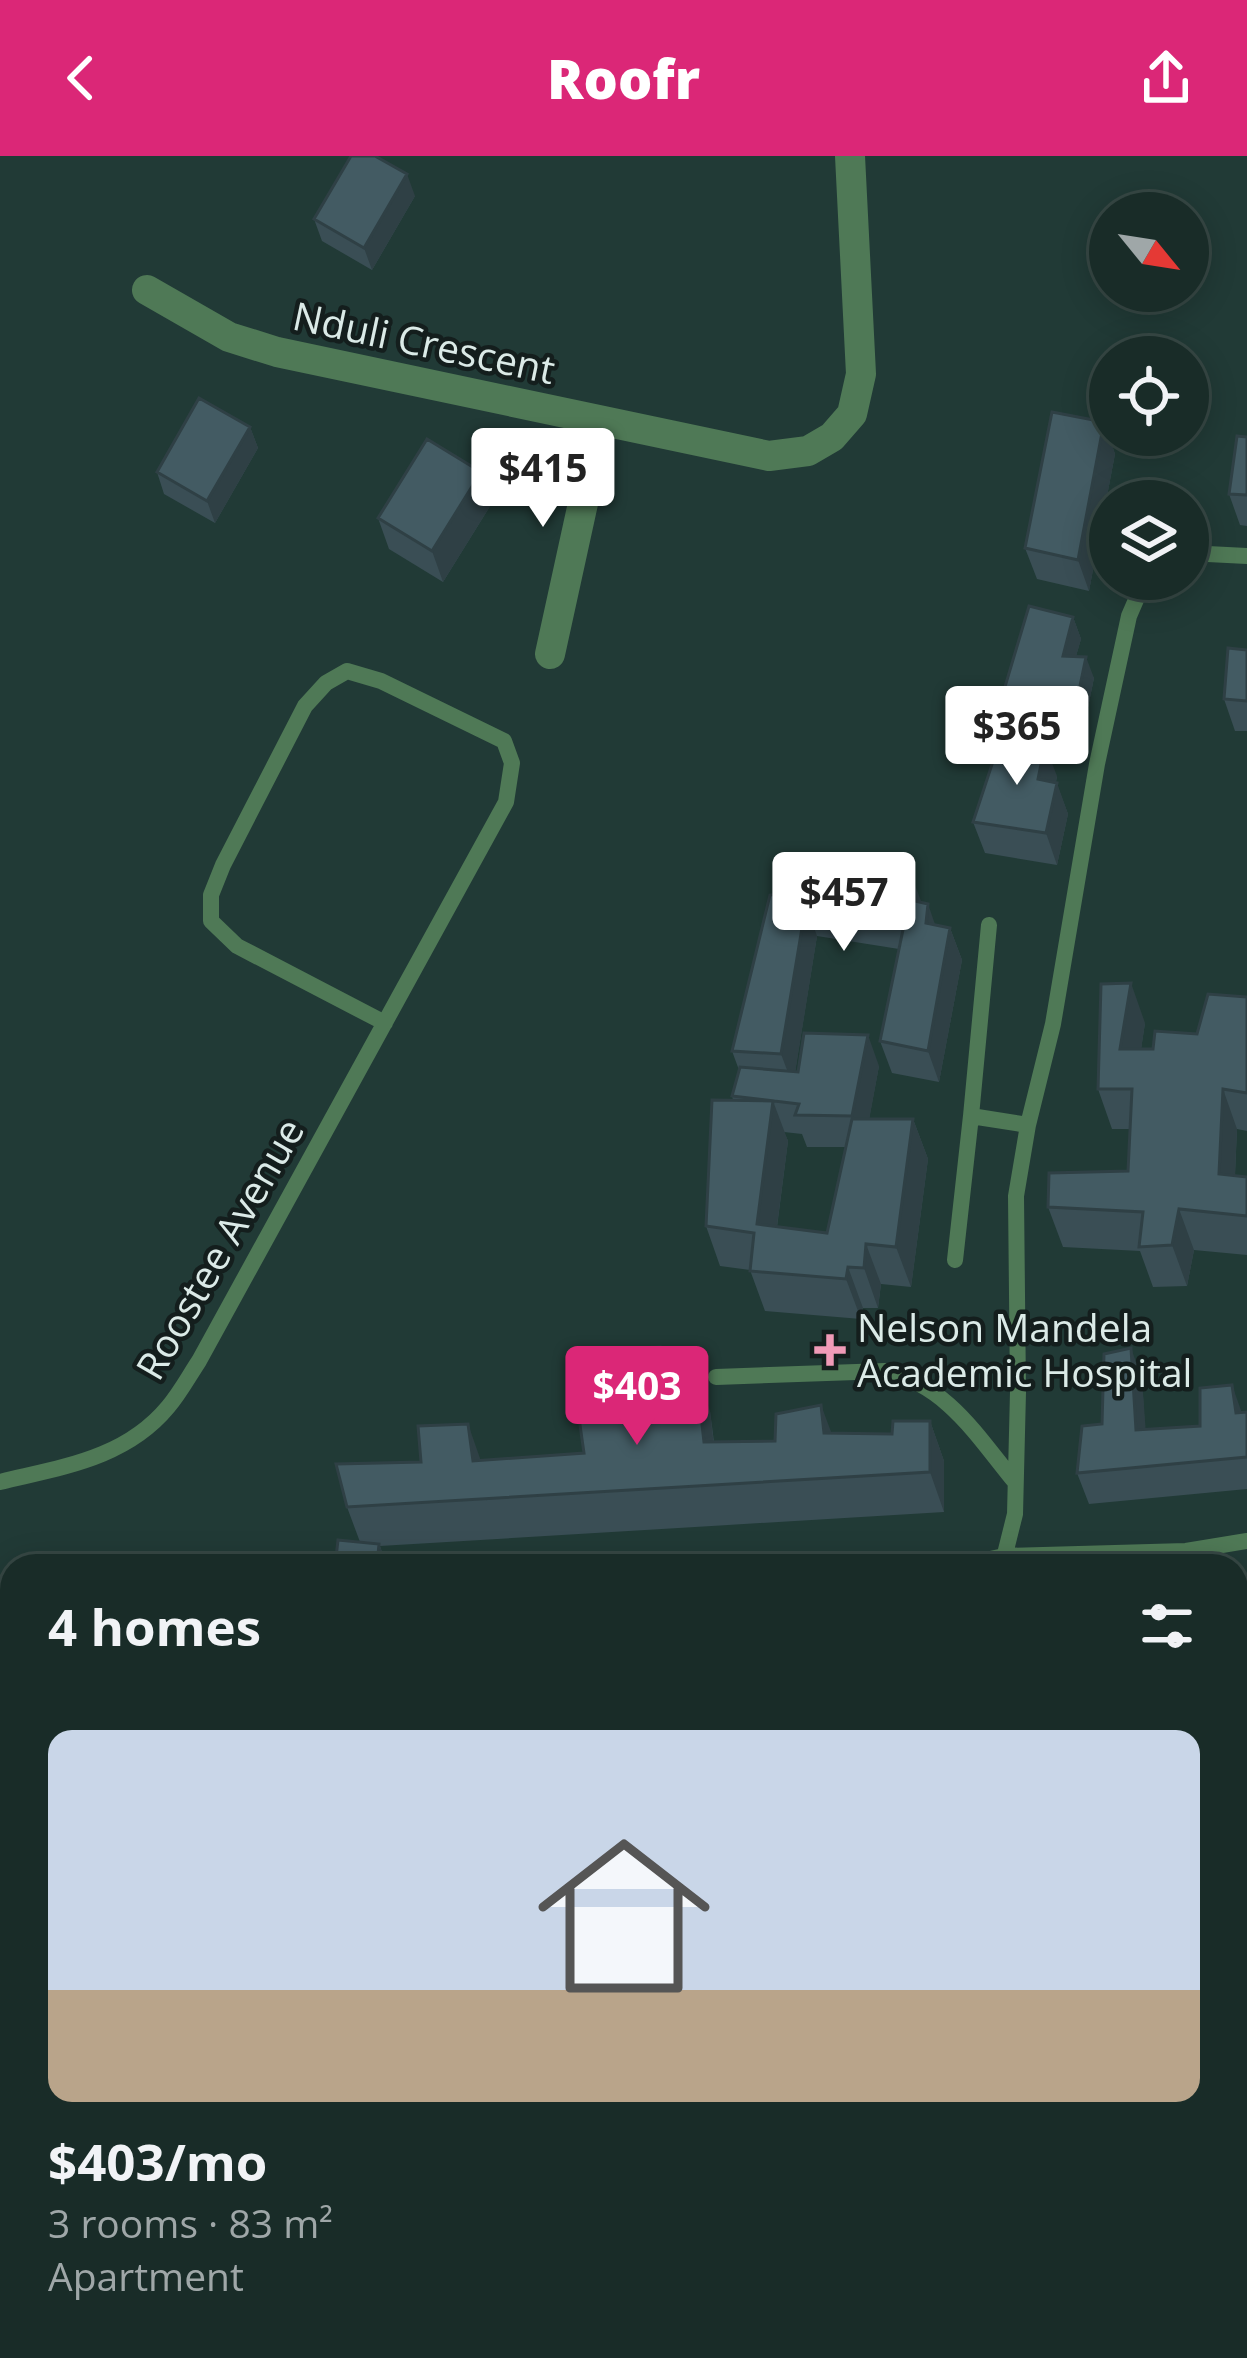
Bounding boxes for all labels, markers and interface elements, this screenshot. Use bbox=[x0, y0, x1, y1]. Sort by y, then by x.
text: Roofr bbox=[547, 41, 700, 115]
icon: back bbox=[48, 45, 114, 111]
icon: share bbox=[1133, 45, 1199, 111]
north arrow bbox=[1089, 192, 1209, 312]
map controls bbox=[1089, 192, 1209, 600]
street label: Nduli Crescent bbox=[289, 288, 560, 395]
button: locate bbox=[1089, 336, 1209, 456]
pin: $415 bbox=[472, 428, 614, 530]
text: $415 bbox=[498, 440, 588, 493]
button: layers bbox=[1089, 480, 1209, 600]
pin: $365 bbox=[946, 686, 1088, 788]
text: $365 bbox=[972, 698, 1062, 751]
pin: $457 bbox=[773, 852, 915, 954]
text: $457 bbox=[799, 864, 889, 917]
street label: Roostee Avenue bbox=[122, 1108, 315, 1388]
place label: Nelson Mandela Academic Hospital bbox=[857, 1300, 1192, 1398]
marker: Nelson Mandela Academic Hospital bbox=[814, 1334, 846, 1366]
pin: $403 bbox=[566, 1346, 708, 1448]
text: $403 bbox=[592, 1358, 682, 1411]
text: 4 homes bbox=[48, 1591, 261, 1661]
icon: filters bbox=[1134, 1593, 1200, 1659]
icon: home bbox=[516, 1808, 732, 2024]
text: $403/mo bbox=[48, 2126, 267, 2196]
text: 3 rooms · 83 m² bbox=[48, 2196, 333, 2249]
text: Apartment bbox=[48, 2249, 244, 2302]

